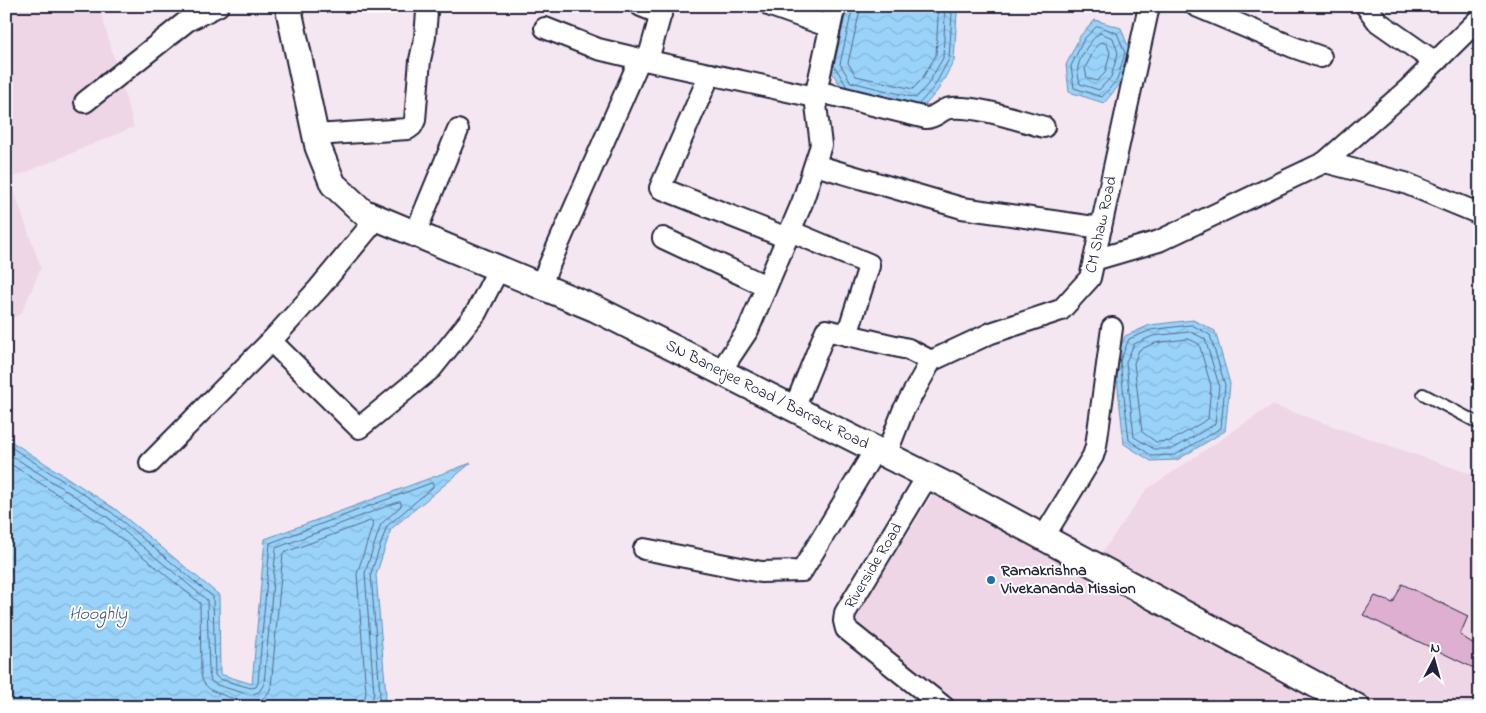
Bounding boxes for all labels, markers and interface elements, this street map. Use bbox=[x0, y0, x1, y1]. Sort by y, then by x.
street label: CM Shaw Road bbox=[1079, 174, 1124, 275]
street label: SN Banerjee Road / Barrack Road bbox=[661, 334, 873, 456]
street label: Riverside Road bbox=[839, 518, 909, 614]
place label: Ramakrishna Vivekananda Mission bbox=[1000, 559, 1136, 601]
marker: Ramakrishna Vivekananda Mission bbox=[985, 574, 997, 586]
water label: Hooghly bbox=[69, 602, 128, 628]
north arrow bbox=[1408, 636, 1458, 686]
text: N bbox=[1429, 638, 1441, 659]

